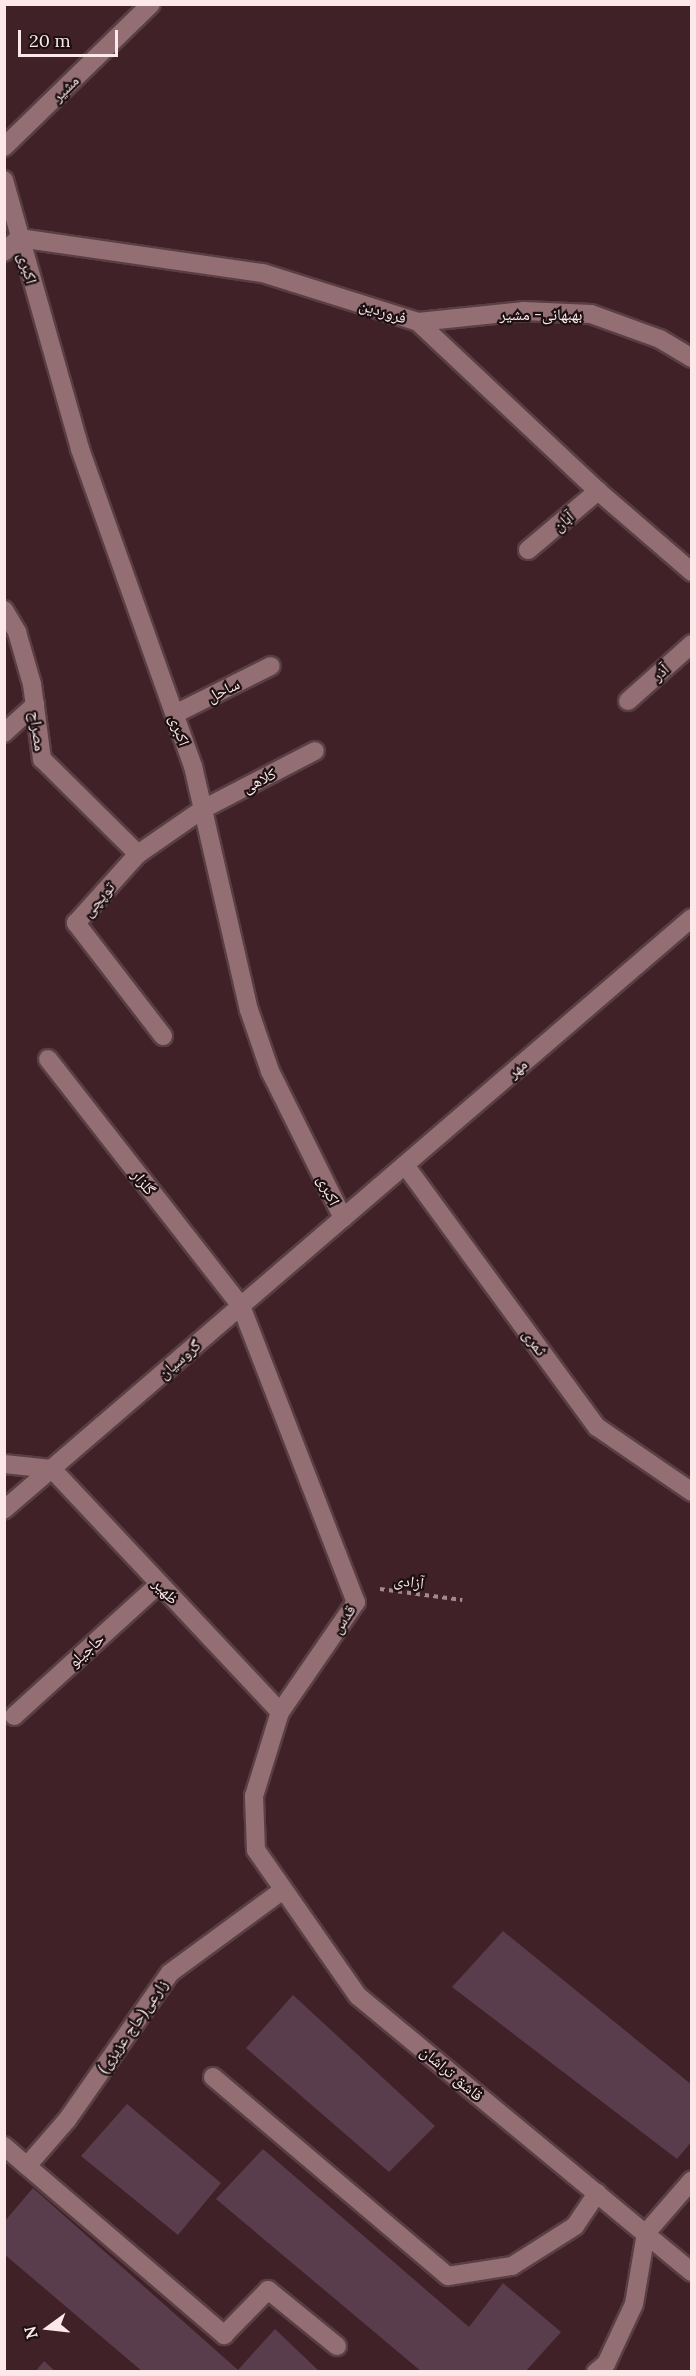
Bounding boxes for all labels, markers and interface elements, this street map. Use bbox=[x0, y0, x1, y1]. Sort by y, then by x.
scale bar bbox=[21, 18, 122, 56]
text: 20 m bbox=[29, 29, 71, 52]
street label: مشیر bbox=[47, 71, 83, 105]
street label: اکبری bbox=[14, 250, 42, 286]
street label: فروردین bbox=[357, 295, 409, 327]
street label: بهبهانی- مشیر bbox=[500, 304, 582, 324]
street label: آبان bbox=[549, 507, 577, 535]
street label: آذر bbox=[647, 659, 673, 685]
street label: ساحل bbox=[203, 674, 243, 706]
street label: مصراح bbox=[26, 710, 50, 752]
street label: اکبری bbox=[166, 712, 194, 748]
street label: کلاهی bbox=[239, 763, 279, 797]
street label: توپچی bbox=[78, 878, 118, 920]
street label: مهر bbox=[503, 1054, 531, 1082]
street label: گلزار bbox=[128, 1165, 160, 1199]
street label: اکبری bbox=[313, 1172, 345, 1208]
street label: ثمری bbox=[519, 1325, 551, 1359]
street label: گروسیان bbox=[154, 1335, 204, 1383]
street label: آزادی bbox=[393, 1570, 425, 1592]
street label: ظهیر bbox=[149, 1574, 183, 1608]
street label: قدس bbox=[327, 1601, 359, 1637]
street label: حاجیلو bbox=[64, 1629, 108, 1671]
street label: زارعی(حاج عزیزی) bbox=[93, 1975, 171, 2077]
street label: قاشق تراشان bbox=[417, 2041, 487, 2105]
north arrow bbox=[18, 2298, 78, 2358]
text: N bbox=[19, 2324, 42, 2341]

